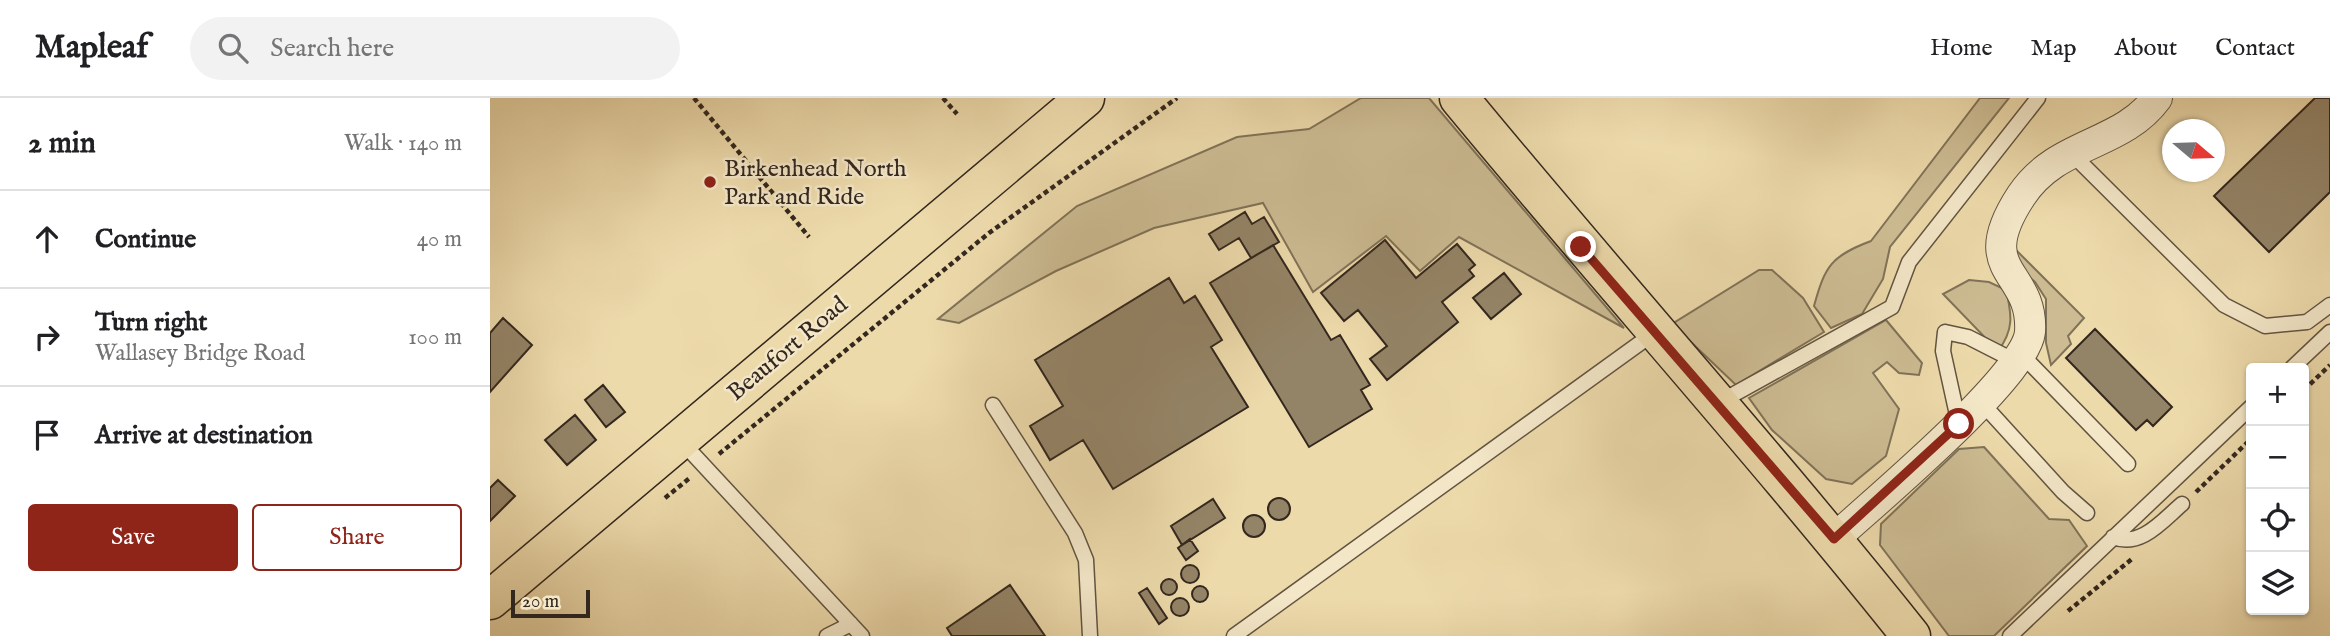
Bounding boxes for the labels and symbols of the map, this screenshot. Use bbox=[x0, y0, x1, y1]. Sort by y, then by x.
north arrow bbox=[2162, 119, 2225, 182]
place label: Birkenhead North Park and Ride bbox=[724, 154, 907, 213]
marker: Birkenhead North Park and Ride bbox=[702, 174, 718, 190]
route end bbox=[1565, 231, 1596, 262]
street label: Beaufort Road bbox=[721, 290, 855, 408]
route start bbox=[1943, 408, 1974, 439]
scale bar bbox=[511, 587, 590, 619]

